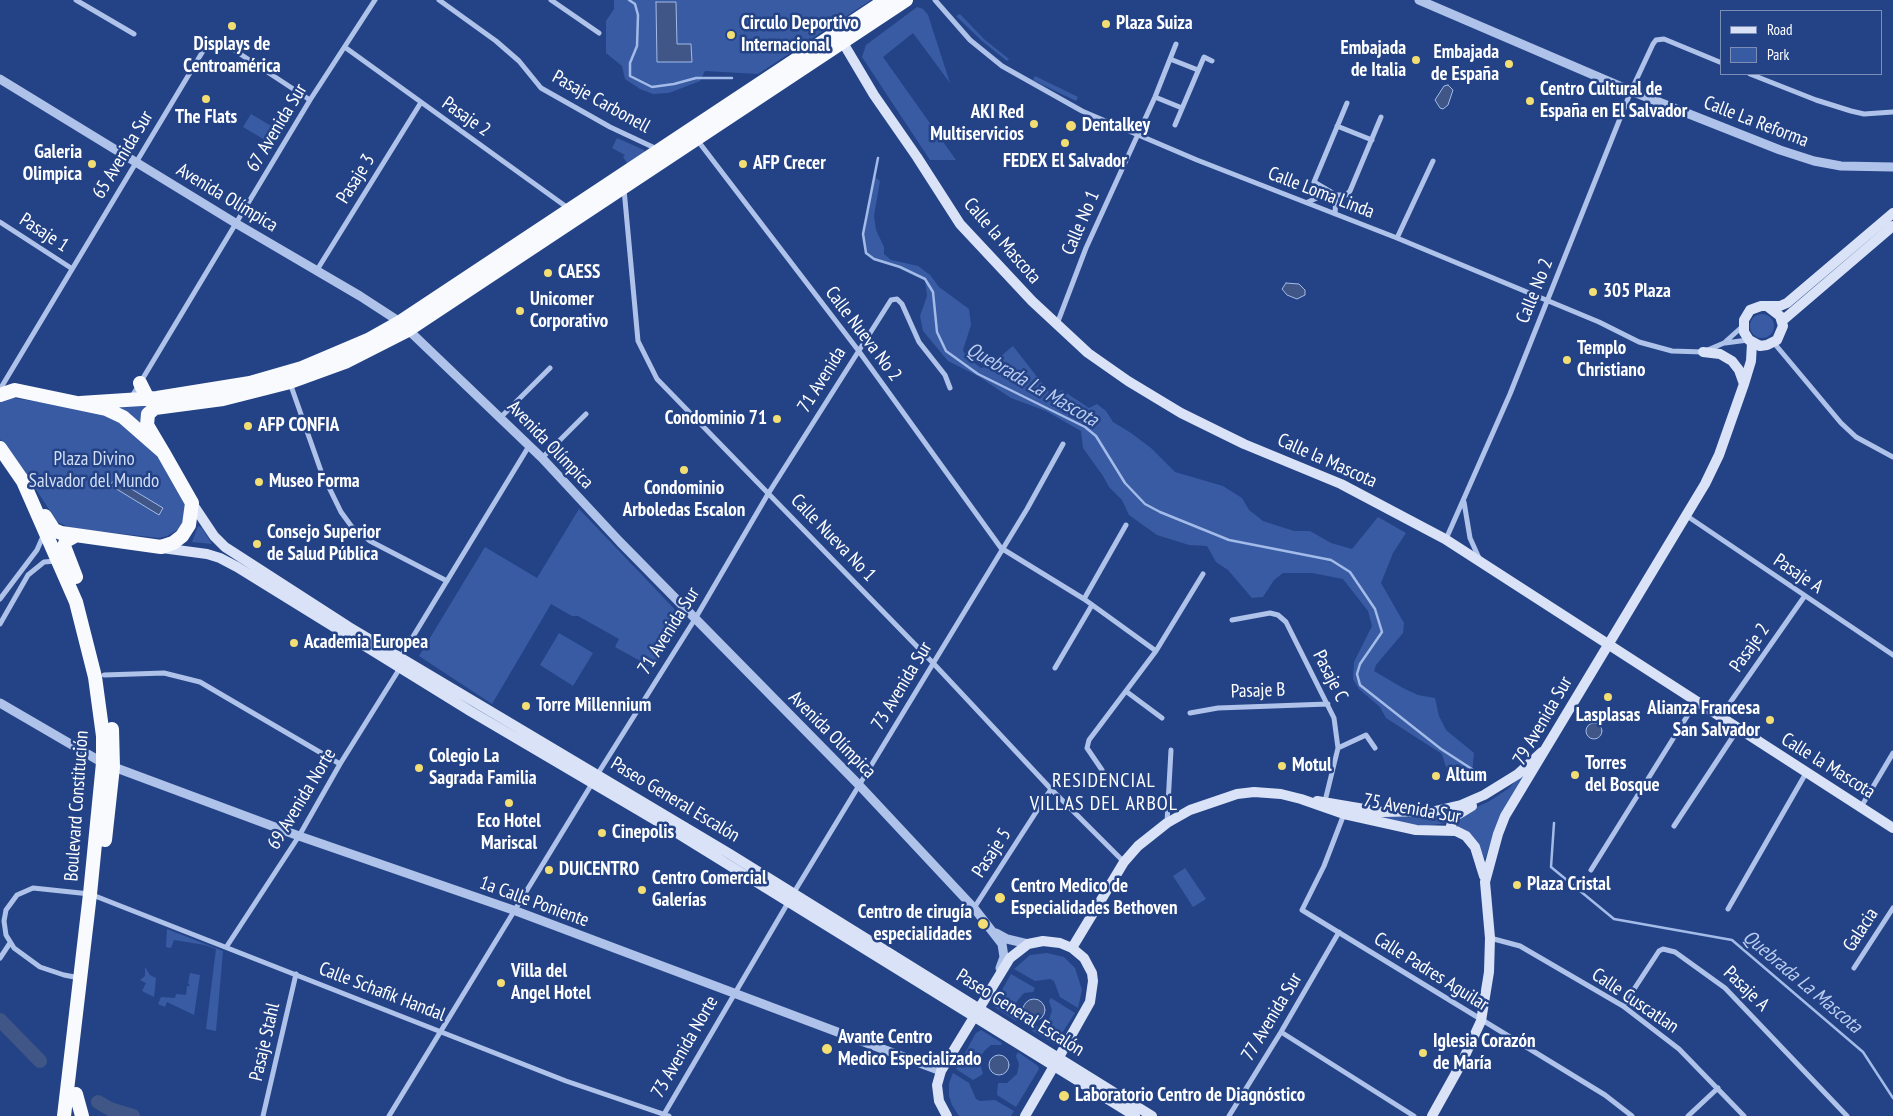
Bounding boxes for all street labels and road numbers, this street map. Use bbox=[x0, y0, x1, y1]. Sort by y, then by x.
street label: Pasaje Carbonell bbox=[548, 66, 654, 138]
street label: 67 Avenida Sur bbox=[242, 80, 312, 176]
street label: Pasaje 2 bbox=[437, 92, 495, 142]
street label: Calle La Reforma bbox=[1700, 92, 1812, 152]
street label: 65 Avenida Sur bbox=[88, 107, 158, 203]
street label: Pasaje 3 bbox=[332, 150, 380, 208]
street label: Avenida Olímpica bbox=[172, 159, 282, 237]
street label: Calle Loma Linda bbox=[1265, 162, 1377, 224]
street label: Calle No 1 bbox=[1057, 187, 1105, 259]
street label: Calle la Mascota bbox=[958, 193, 1046, 289]
street label: Pasaje 1 bbox=[15, 209, 73, 257]
street label: Calle No 2 bbox=[1512, 255, 1558, 327]
street label: Calle Nueva No 2 bbox=[820, 282, 906, 386]
street label: 71 Avenida bbox=[793, 343, 851, 417]
street label: Avenida Olímpica bbox=[502, 396, 598, 494]
street label: Calle la Mascota bbox=[1274, 429, 1380, 493]
street label: Calle Nueva No 1 bbox=[786, 490, 880, 586]
street label: Pasaje A bbox=[1769, 549, 1827, 599]
street label: 71 Avenida Sur bbox=[633, 583, 705, 679]
street label: Pasaje 2 bbox=[1725, 619, 1775, 677]
street label: 73 Avenida Sur bbox=[867, 638, 937, 734]
street label: Pasaje C bbox=[1308, 647, 1352, 705]
street label: 79 Avenida Sur bbox=[1508, 673, 1578, 769]
street label: Pasaje B bbox=[1230, 679, 1286, 703]
street label: Avenida Olímpica bbox=[784, 687, 880, 783]
street label: Calle la Mascota bbox=[1777, 728, 1879, 804]
street label: Boulevard Constitución bbox=[60, 730, 94, 882]
street label: 69 Avenida Norte bbox=[263, 744, 341, 854]
street label: Paseo General Escalón bbox=[606, 752, 744, 848]
street label: 75 Avenida Sur bbox=[1361, 789, 1463, 829]
street label: Pasaje 5 bbox=[968, 824, 1016, 882]
street label: 1a Calle Poniente bbox=[476, 872, 592, 932]
street label: Galacia bbox=[1839, 904, 1883, 956]
street label: Calle Padres Aguilar bbox=[1370, 928, 1492, 1016]
street label: Calle Schafik Handal bbox=[315, 957, 449, 1027]
street label: Pasaje A bbox=[1718, 962, 1774, 1016]
street label: Paseo General Escalón bbox=[952, 964, 1088, 1062]
street label: Calle Cuscatlan bbox=[1587, 964, 1683, 1038]
street label: 77 Avenida Sur bbox=[1237, 969, 1307, 1065]
street label: 73 Avenida Norte bbox=[647, 992, 723, 1102]
street label: Pasaje Stahl bbox=[245, 1001, 285, 1083]

